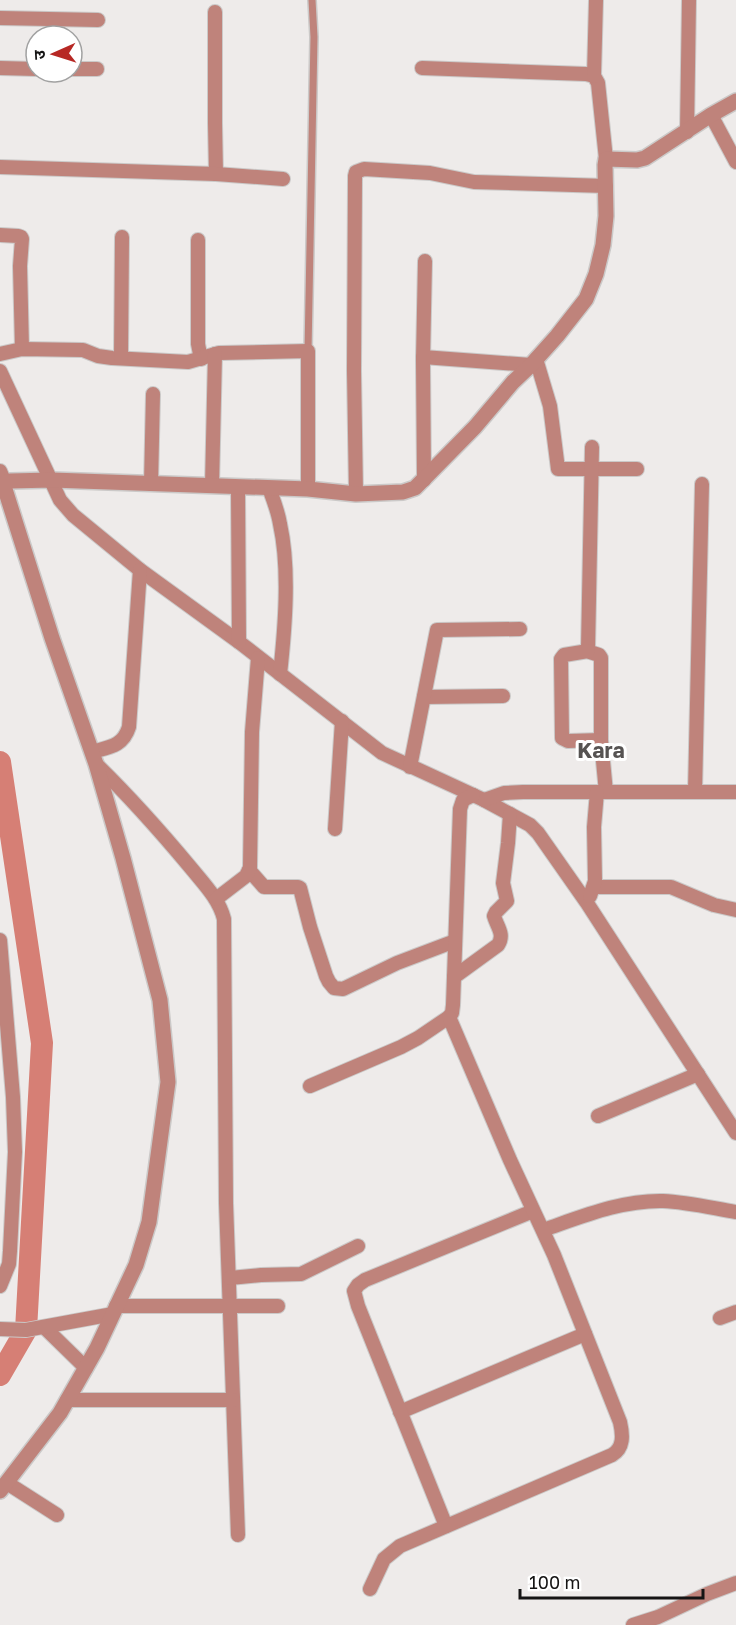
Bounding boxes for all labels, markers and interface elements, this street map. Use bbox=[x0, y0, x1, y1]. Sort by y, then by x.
north arrow bbox=[24, 24, 84, 84]
text: उ bbox=[29, 49, 49, 60]
district label: Kara bbox=[577, 737, 625, 763]
scale bar bbox=[520, 1562, 703, 1600]
text: 100 m bbox=[529, 1571, 580, 1593]

